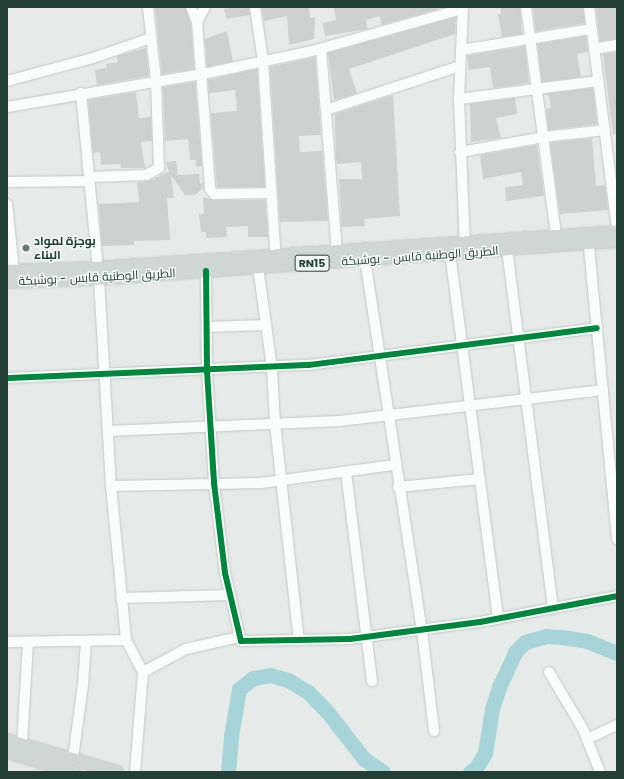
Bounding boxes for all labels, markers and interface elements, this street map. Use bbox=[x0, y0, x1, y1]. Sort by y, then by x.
place label: بوجزة لمواد البناء bbox=[34, 234, 96, 262]
marker: بوجزة لمواد البناء bbox=[21, 243, 31, 253]
street label: الطريق الوطنية قابس - بوشبكة bbox=[341, 243, 499, 269]
road number: RN15 bbox=[294, 254, 330, 272]
street label: الطريق الوطنية قابس - بوشبكة bbox=[18, 266, 176, 288]

